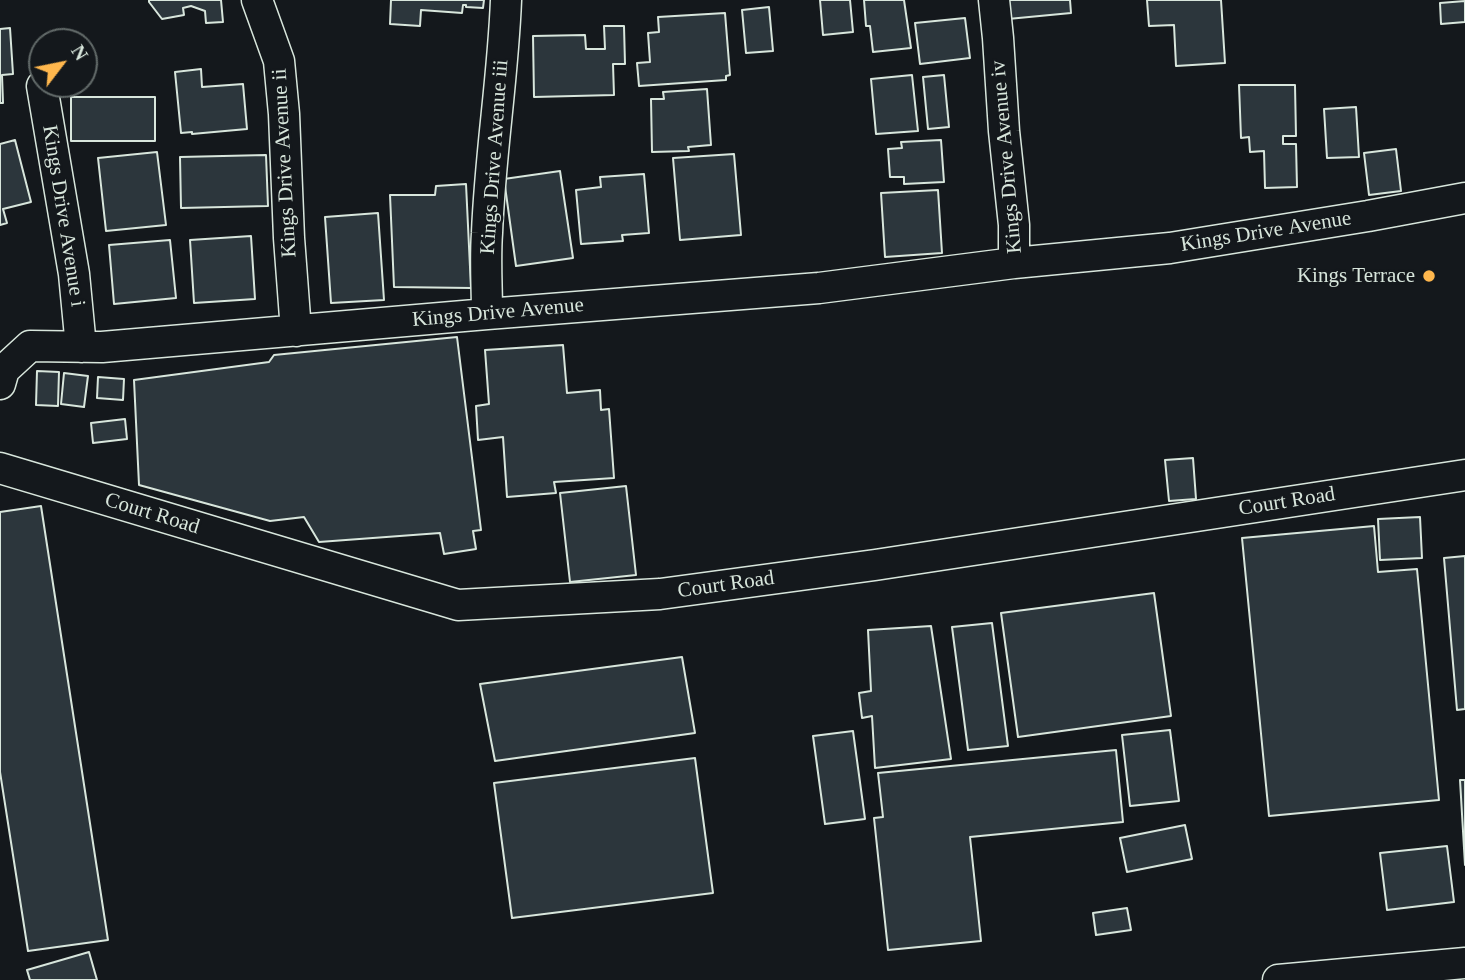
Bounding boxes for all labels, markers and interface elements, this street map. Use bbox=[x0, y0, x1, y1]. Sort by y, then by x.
north arrow bbox=[28, 28, 98, 98]
text: N bbox=[67, 41, 92, 64]
street label: Kings Drive Avenue iii bbox=[476, 59, 514, 255]
street label: Kings Drive Avenue iv bbox=[986, 59, 1028, 255]
street label: Kings Drive Avenue ii bbox=[267, 68, 303, 258]
street label: Kings Drive Avenue i bbox=[36, 123, 90, 309]
street label: Kings Drive Avenue bbox=[1179, 206, 1353, 258]
place label: Kings Terrace bbox=[1297, 263, 1415, 289]
marker: Kings Terrace bbox=[1421, 268, 1437, 284]
street label: Kings Drive Avenue bbox=[411, 293, 585, 333]
street label: Court Road bbox=[1237, 482, 1337, 522]
street label: Court Road bbox=[102, 488, 202, 540]
street label: Court Road bbox=[676, 566, 776, 604]

